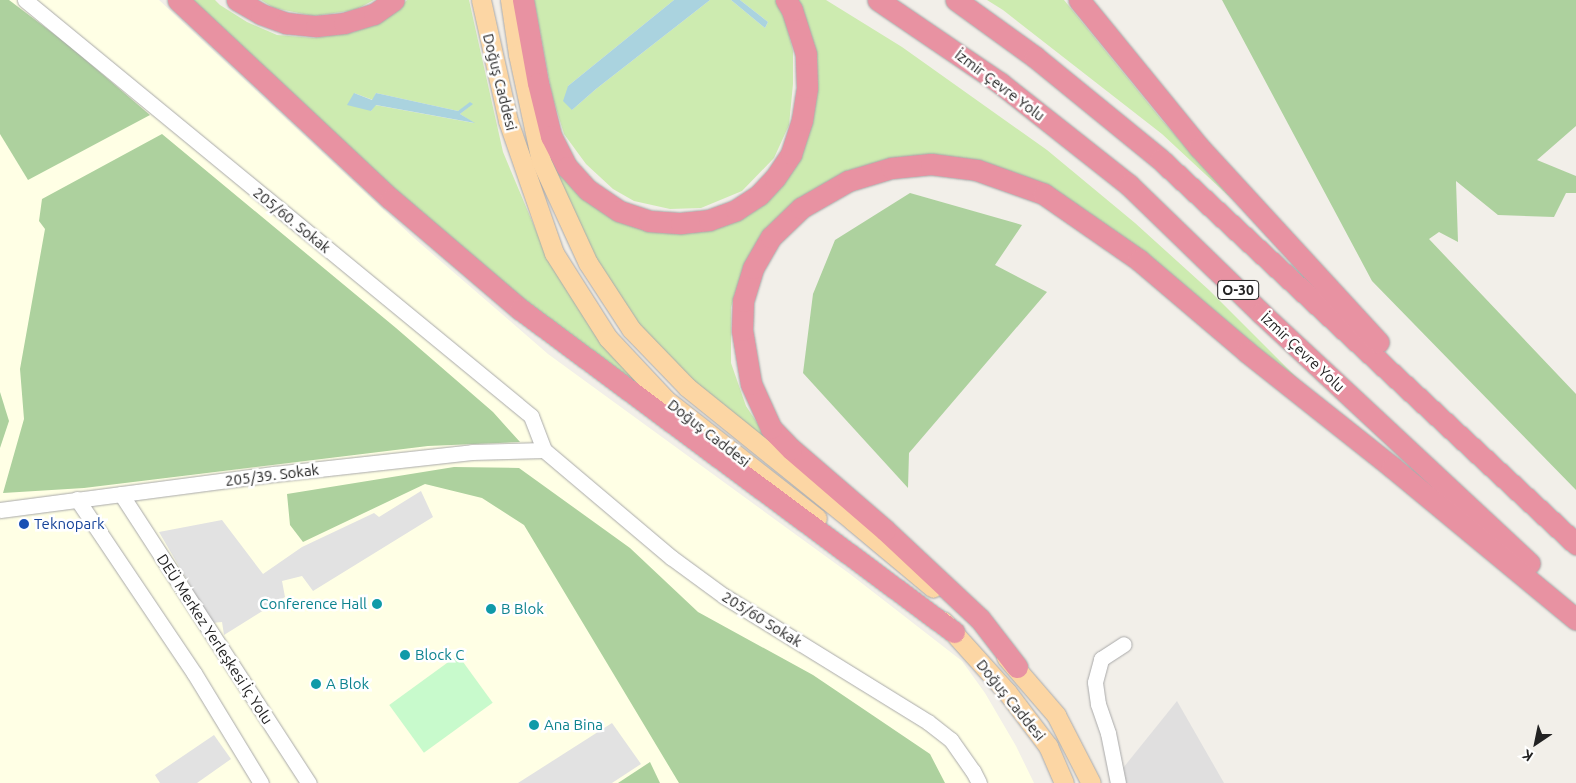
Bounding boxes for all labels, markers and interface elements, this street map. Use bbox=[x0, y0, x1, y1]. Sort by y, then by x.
street label: Doğuş Caddesi bbox=[479, 32, 521, 132]
street label: İzmir Çevre Yolu bbox=[951, 45, 1049, 125]
street label: 205/60. Sokak bbox=[250, 183, 334, 257]
road number: O-30 bbox=[1217, 278, 1259, 302]
street label: İzmir Çevre Yolu bbox=[1257, 309, 1349, 395]
street label: Doğuş Caddesi bbox=[664, 395, 754, 471]
street label: 205/39. Sokak bbox=[224, 460, 320, 490]
place label: Teknopark bbox=[34, 515, 105, 533]
marker: Teknopark bbox=[18, 518, 30, 530]
street label: DEÜ Merkez Yerleşkesi İç Yolu bbox=[153, 551, 277, 727]
street label: 205/60 Sokak bbox=[719, 587, 805, 651]
place label: Conference Hall bbox=[259, 595, 367, 613]
marker: Conference Hall bbox=[371, 598, 383, 610]
place label: B Blok bbox=[501, 600, 544, 618]
marker: B Blok bbox=[485, 603, 497, 615]
place label: Block C bbox=[415, 646, 464, 664]
marker: Block C bbox=[399, 649, 411, 661]
street label: Doğuş Caddesi bbox=[973, 656, 1049, 744]
place label: A Blok bbox=[326, 675, 369, 693]
marker: A Blok bbox=[310, 678, 322, 690]
place label: Ana Bina bbox=[544, 716, 603, 734]
north arrow bbox=[1511, 718, 1561, 768]
marker: Ana Bina bbox=[528, 719, 540, 731]
text: K bbox=[1519, 746, 1536, 765]

